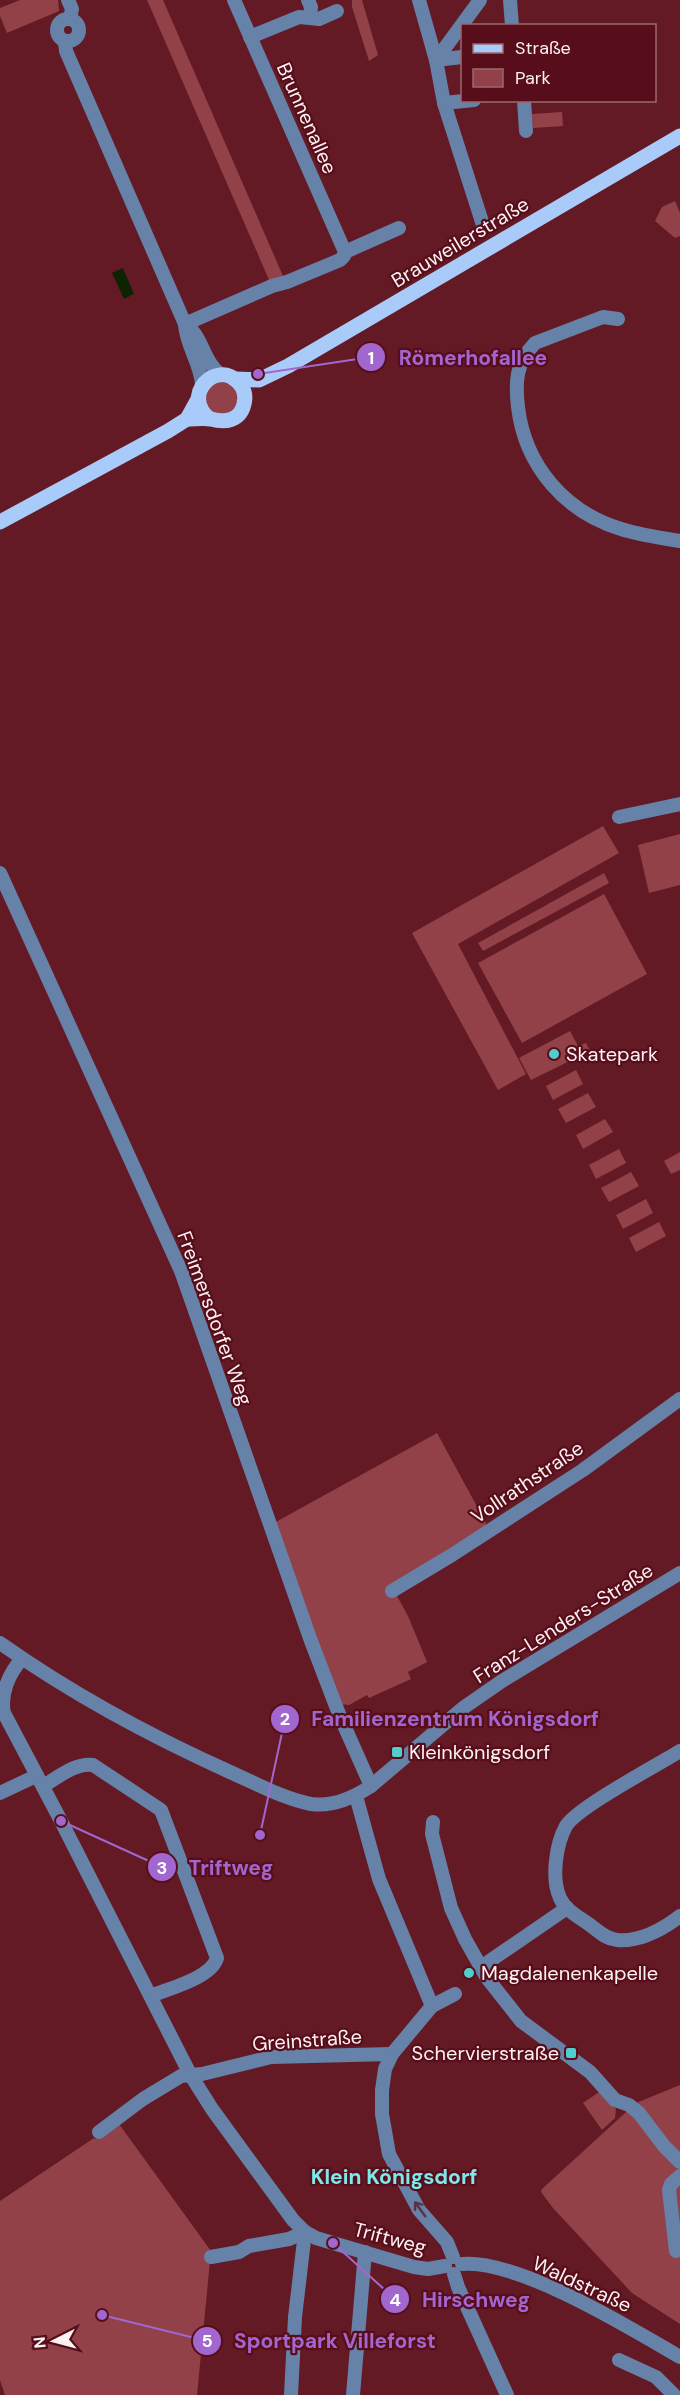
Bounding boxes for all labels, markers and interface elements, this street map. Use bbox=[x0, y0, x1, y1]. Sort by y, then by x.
legend bbox=[461, 24, 656, 102]
text: Straße bbox=[515, 36, 571, 60]
street label: Brunnenallee bbox=[271, 58, 343, 178]
text: Park bbox=[515, 66, 551, 90]
street label: Brauweilerstraße bbox=[386, 191, 534, 293]
callout: Römerhofallee bbox=[356, 338, 559, 377]
text: Römerhofallee bbox=[399, 344, 547, 372]
text: 1 bbox=[368, 346, 374, 370]
place label: Skatepark bbox=[566, 1041, 658, 1067]
marker: Skatepark bbox=[547, 1047, 561, 1061]
street label: Freimersdorfer Weg bbox=[171, 1227, 259, 1409]
street label: Vollrathstraße bbox=[466, 1435, 588, 1529]
street label: Franz-Lenders-Straße bbox=[468, 1557, 658, 1689]
callout: Familienzentrum Königsdorf bbox=[270, 1699, 611, 1738]
text: Familienzentrum Königsdorf bbox=[311, 1705, 599, 1733]
text: 2 bbox=[280, 1707, 290, 1731]
place label: Kleinkönigsdorf bbox=[409, 1739, 550, 1765]
marker: Kleinkönigsdorf bbox=[390, 1745, 404, 1759]
callout: Triftweg bbox=[147, 1848, 285, 1887]
text: Triftweg bbox=[189, 1854, 273, 1882]
text: 3 bbox=[157, 1856, 167, 1880]
place label: Magdalenenkapelle bbox=[481, 1960, 658, 1986]
marker: Magdalenenkapelle bbox=[462, 1966, 476, 1980]
street label: Greinstraße bbox=[251, 2023, 363, 2057]
place label: Schervierstraße bbox=[412, 2040, 559, 2066]
marker: Schervierstraße bbox=[564, 2046, 578, 2060]
district label: Klein Königsdorf bbox=[311, 2163, 477, 2191]
one-way arrow bbox=[414, 2202, 426, 2218]
street label: Triftweg bbox=[351, 2216, 429, 2260]
street label: Waldstraße bbox=[528, 2250, 636, 2318]
callout: Hirschweg bbox=[380, 2280, 542, 2319]
text: Hirschweg bbox=[422, 2286, 530, 2314]
text: 4 bbox=[389, 2288, 401, 2312]
north arrow bbox=[24, 2311, 84, 2371]
callout: Sportpark Villeforst bbox=[192, 2321, 448, 2360]
text: Sportpark Villeforst bbox=[234, 2327, 436, 2355]
text: 5 bbox=[201, 2329, 213, 2353]
text: N bbox=[29, 2336, 51, 2349]

